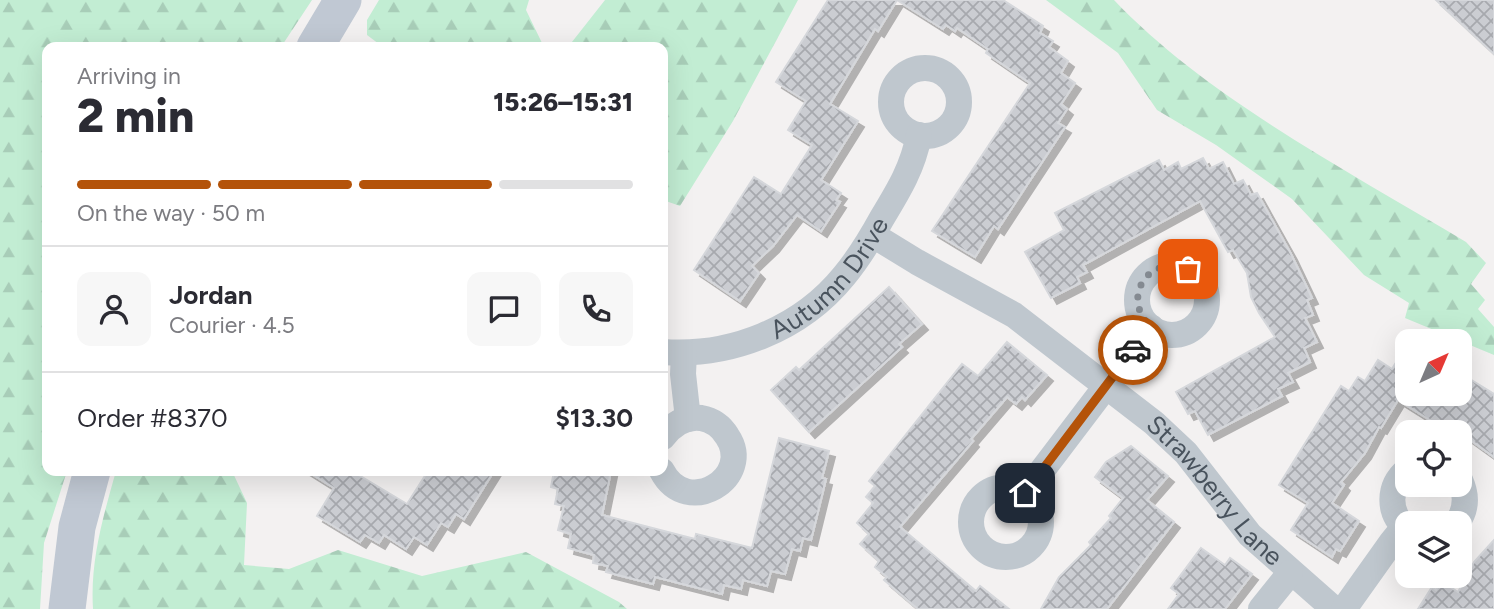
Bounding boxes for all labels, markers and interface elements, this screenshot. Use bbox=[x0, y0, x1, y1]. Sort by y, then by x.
text: Arriving in bbox=[77, 62, 181, 90]
text: 15:26–15:31 bbox=[493, 86, 633, 118]
text: 2 min bbox=[77, 88, 194, 144]
text: On the way · 50 m bbox=[77, 199, 265, 227]
street label: Autumn Drive bbox=[765, 211, 895, 346]
pin bbox=[1158, 239, 1218, 299]
icon: bag bbox=[1169, 250, 1207, 288]
button: person bbox=[77, 272, 151, 346]
button: chat bbox=[467, 272, 541, 346]
button: phone bbox=[559, 272, 633, 346]
text: Jordan bbox=[169, 279, 252, 311]
text: Courier · 4.5 bbox=[169, 311, 295, 339]
courier bbox=[1098, 315, 1168, 385]
north arrow bbox=[1395, 329, 1472, 406]
map controls bbox=[1395, 329, 1472, 588]
icon: car bbox=[1114, 331, 1152, 369]
text: Order #8370 bbox=[77, 402, 228, 434]
text: $13.30 bbox=[555, 402, 633, 434]
street label: Strawberry Lane bbox=[1140, 408, 1289, 572]
button: locate bbox=[1395, 420, 1472, 497]
pin bbox=[995, 463, 1055, 523]
icon: home bbox=[1006, 474, 1044, 512]
button: layers bbox=[1395, 511, 1472, 588]

